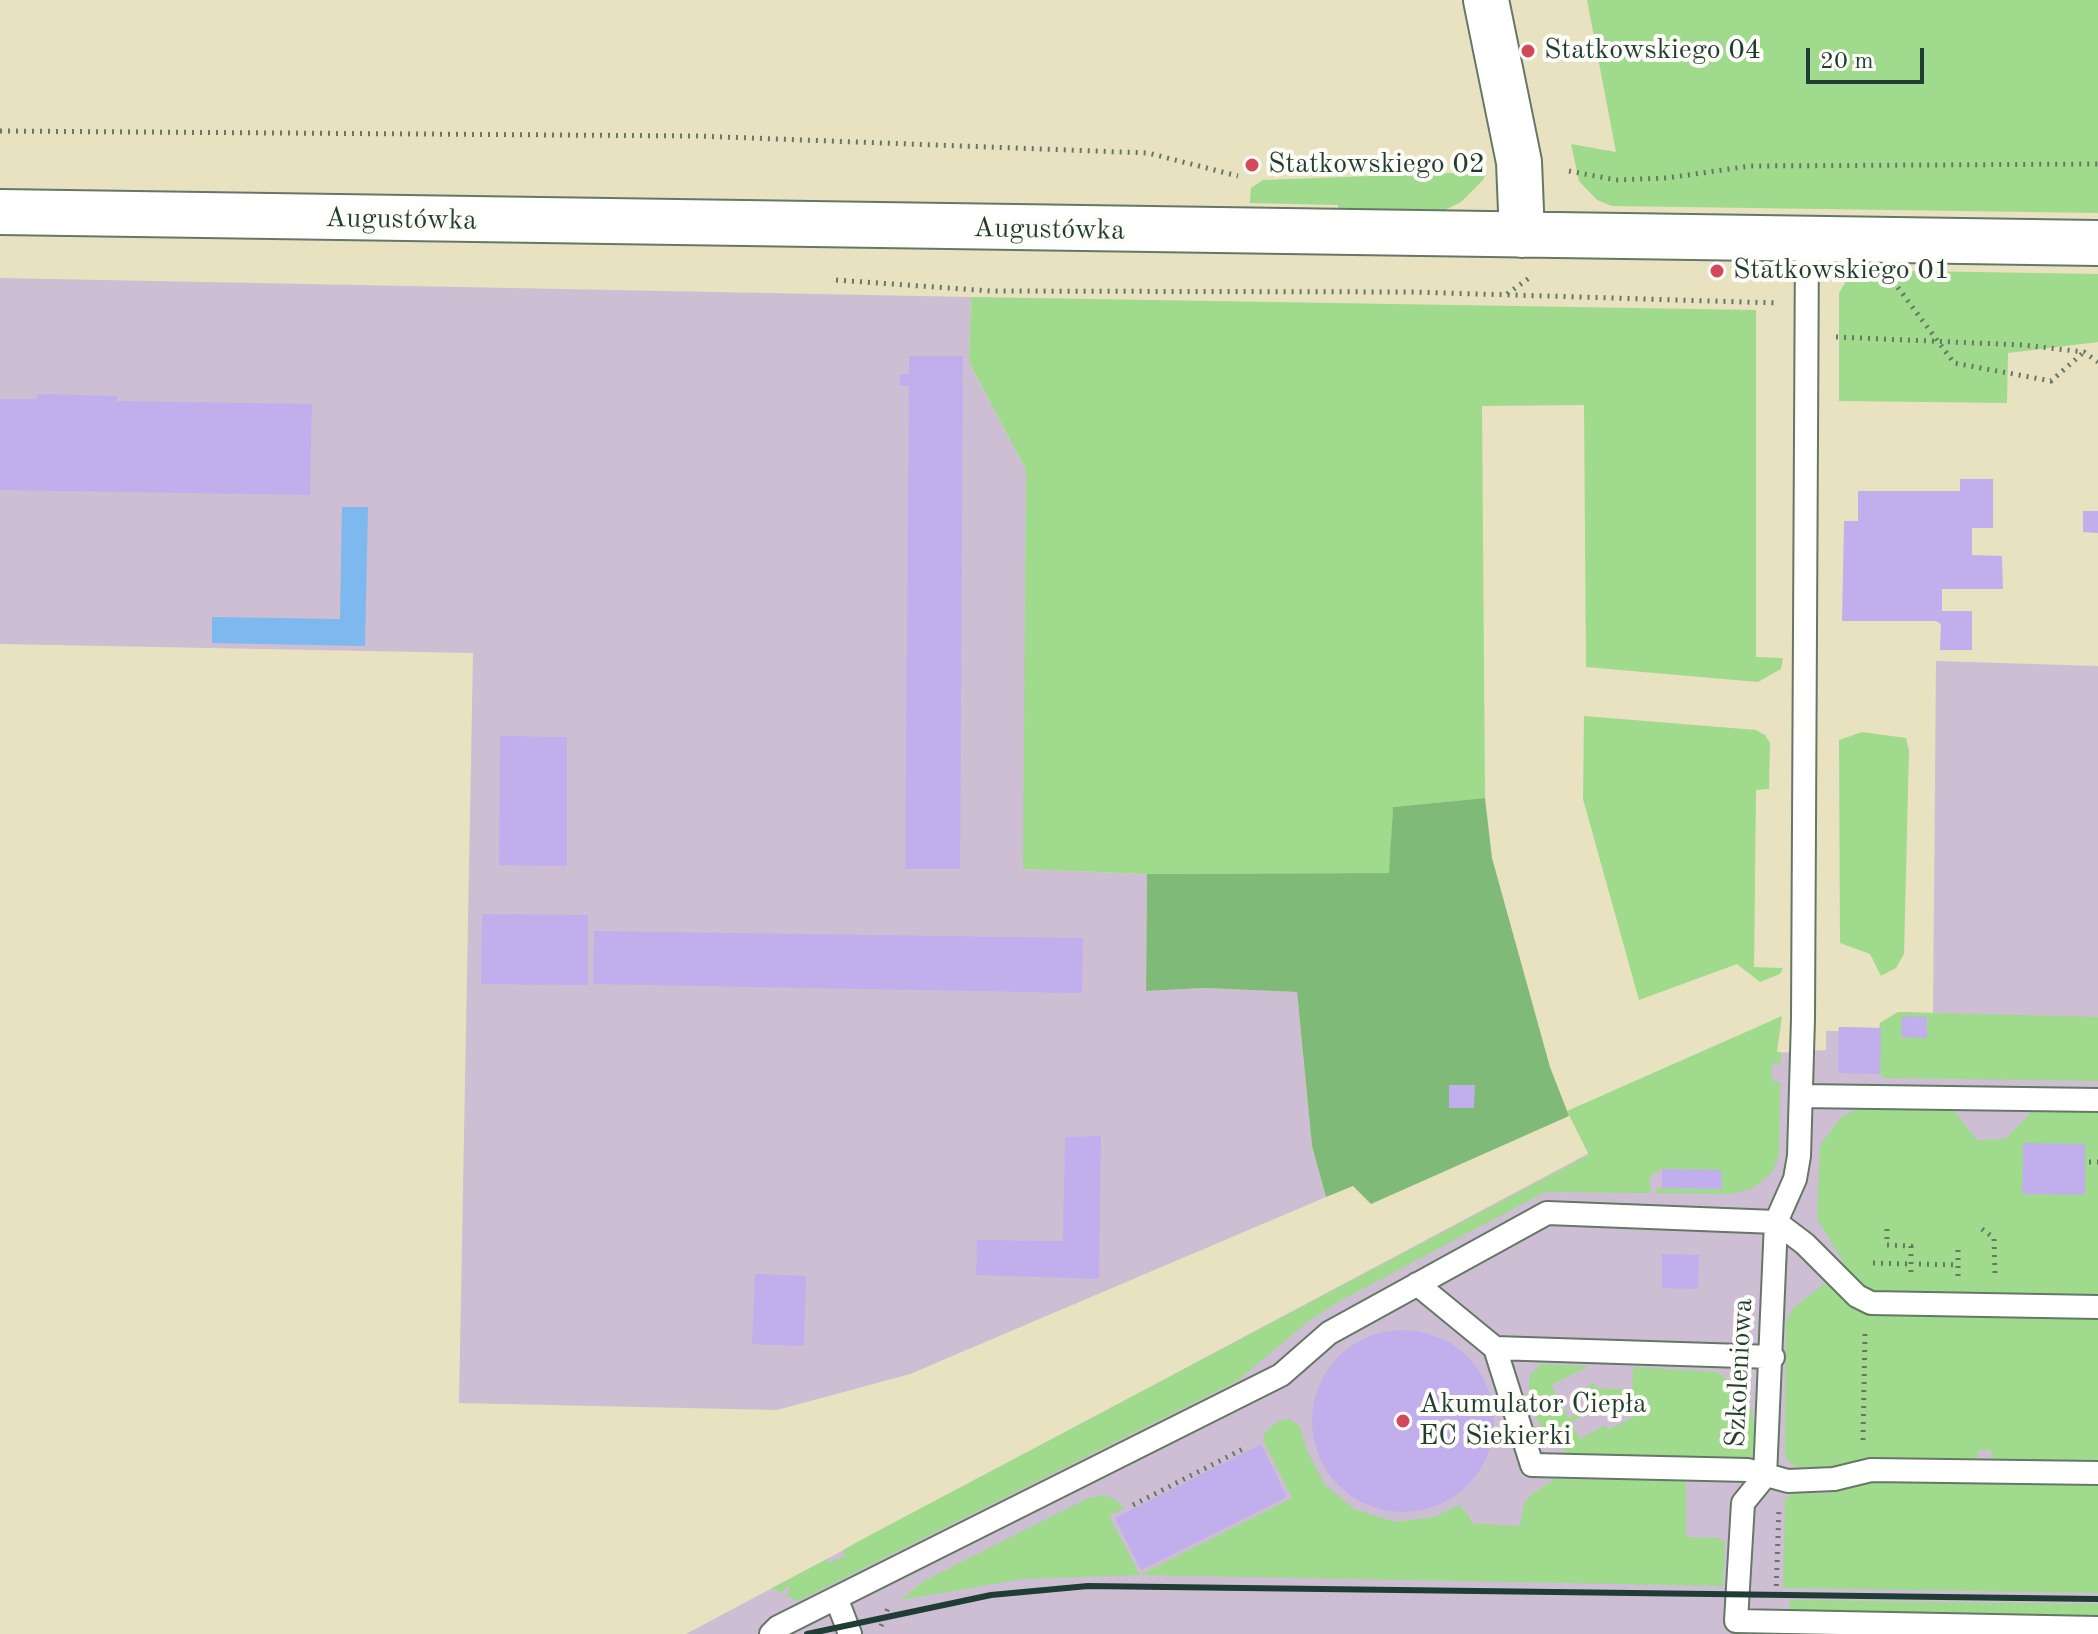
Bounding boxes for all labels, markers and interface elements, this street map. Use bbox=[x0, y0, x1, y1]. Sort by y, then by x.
scale bar bbox=[1810, 32, 1928, 82]
place label: Statkowskiego 04 bbox=[1544, 34, 1761, 68]
marker: Statkowskiego 04 bbox=[1519, 42, 1537, 60]
text: 20 m bbox=[1820, 50, 1874, 74]
place label: Statkowskiego 02 bbox=[1268, 148, 1485, 182]
marker: Statkowskiego 02 bbox=[1243, 156, 1261, 174]
street label: Augustówka bbox=[325, 202, 477, 238]
street label: Augustówka bbox=[973, 212, 1125, 248]
place label: Statkowskiego 01 bbox=[1733, 254, 1950, 288]
marker: Statkowskiego 01 bbox=[1708, 262, 1726, 280]
street label: Szkoleniowa bbox=[1719, 1298, 1761, 1448]
place label: Akumulator Ciepła EC Siekierki bbox=[1419, 1388, 1647, 1454]
marker: Akumulator Ciepła EC Siekierki bbox=[1394, 1412, 1412, 1430]

